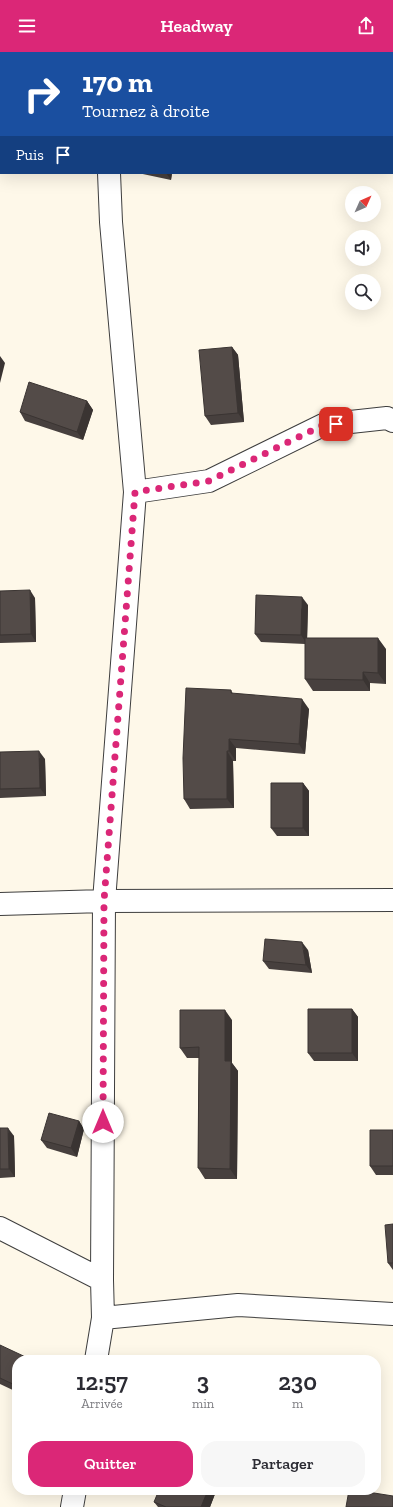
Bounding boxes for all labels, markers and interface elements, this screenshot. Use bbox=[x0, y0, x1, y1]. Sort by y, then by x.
icon: menu bbox=[16, 15, 38, 37]
text: Headway bbox=[160, 15, 233, 37]
icon: share bbox=[355, 15, 377, 37]
text: 170 m bbox=[82, 66, 153, 99]
icon: right bbox=[16, 68, 68, 120]
text: Tournez à droite bbox=[82, 100, 210, 122]
icon: arrive bbox=[52, 144, 74, 166]
text: Puis bbox=[16, 146, 44, 164]
north arrow bbox=[345, 186, 381, 222]
map controls bbox=[345, 186, 381, 310]
button: sound bbox=[345, 230, 381, 266]
button: search bbox=[345, 274, 381, 310]
pin bbox=[319, 407, 353, 441]
icon: arrive bbox=[325, 413, 347, 435]
position arrow bbox=[82, 1101, 124, 1143]
text: 12:57 bbox=[76, 1367, 128, 1396]
text: 3 bbox=[197, 1367, 209, 1396]
text: 230 bbox=[278, 1367, 317, 1396]
text: Arrivée bbox=[81, 1396, 123, 1411]
text: min bbox=[192, 1396, 214, 1411]
text: m bbox=[292, 1396, 303, 1411]
button: Quitter bbox=[28, 1441, 193, 1487]
button: Partager bbox=[201, 1441, 365, 1487]

